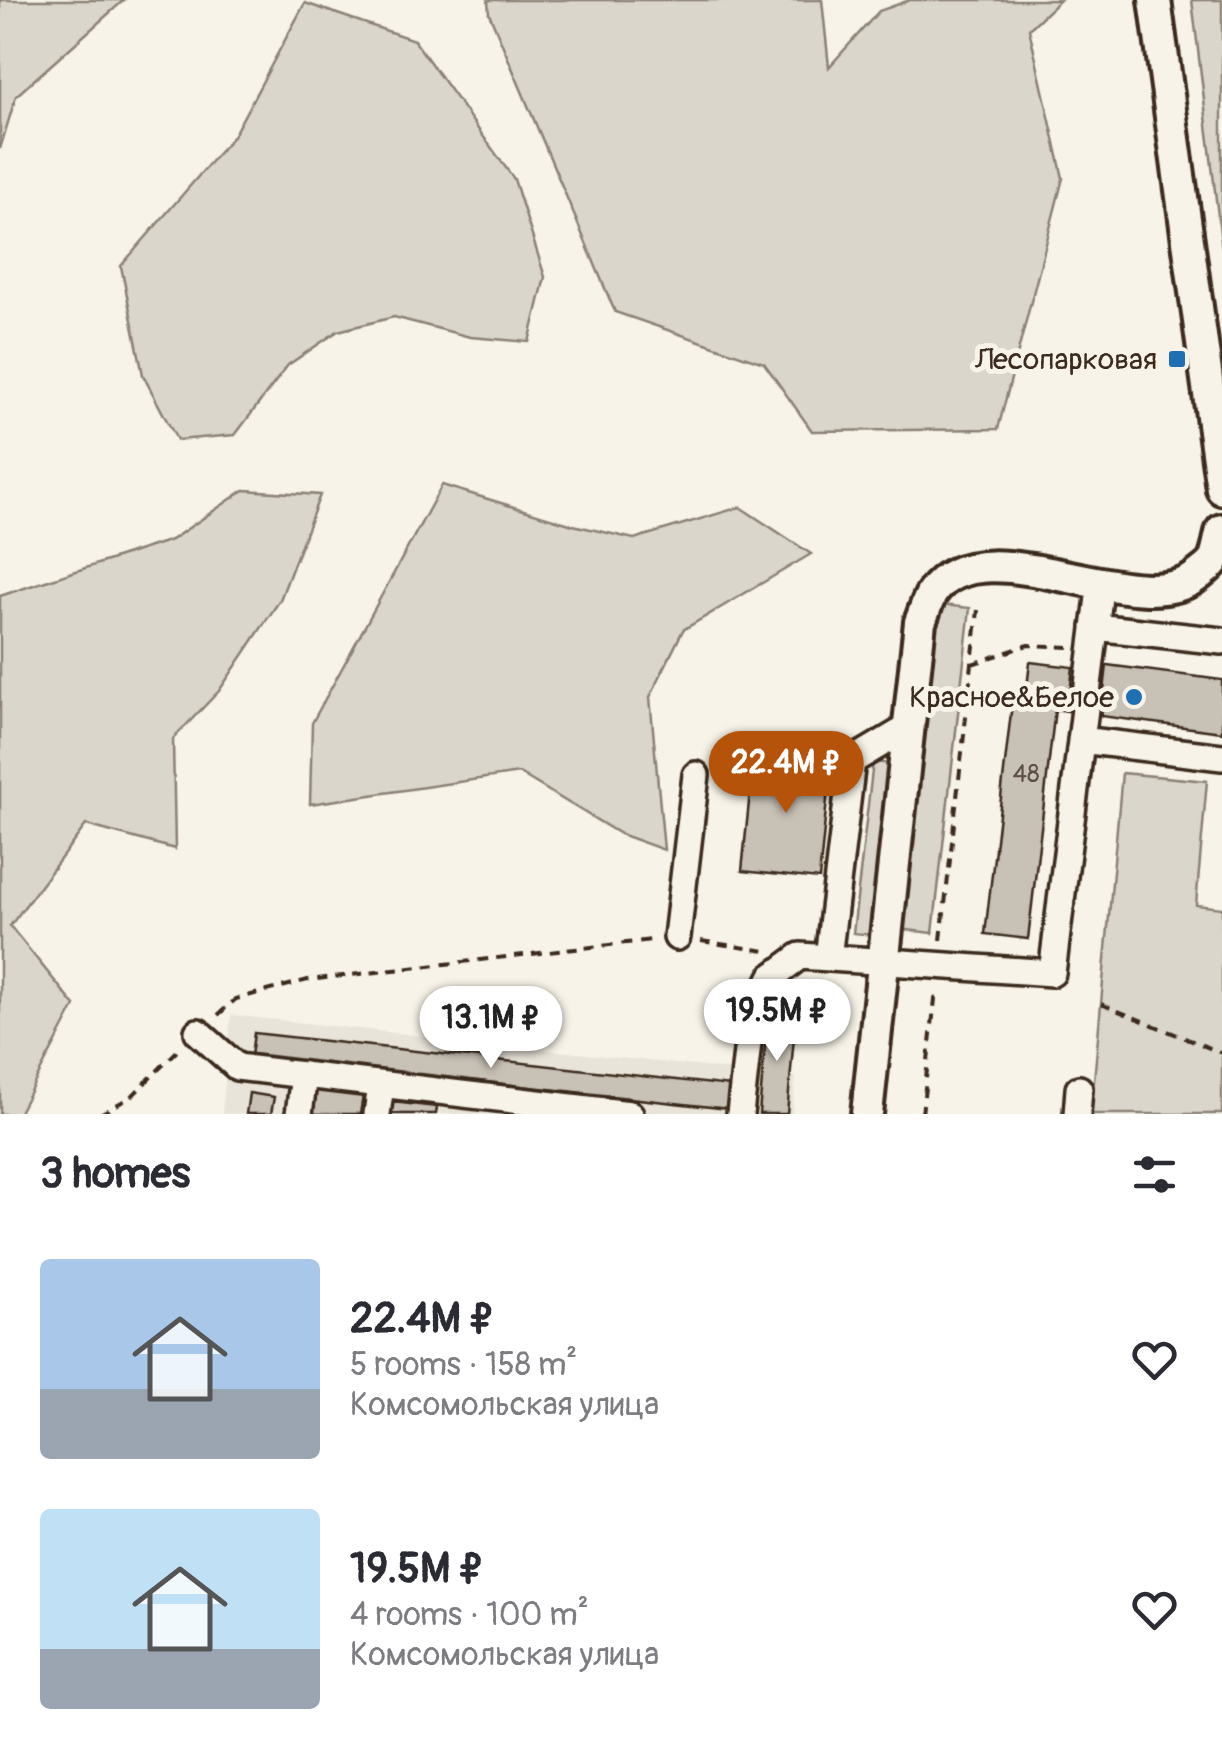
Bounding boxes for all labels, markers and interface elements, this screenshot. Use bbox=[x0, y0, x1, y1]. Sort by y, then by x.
place label: Лесопарковая bbox=[974, 341, 1157, 378]
marker: Лесопарковая bbox=[1166, 348, 1188, 370]
place label: Красное&Белое bbox=[909, 679, 1114, 716]
marker: Красное&Белое bbox=[1123, 686, 1145, 708]
pin: 22.4M ₽ bbox=[694, 731, 878, 816]
text: 22.4M ₽ bbox=[731, 743, 841, 783]
house number: 48 bbox=[1012, 759, 1040, 790]
pin: 19.5M ₽ bbox=[685, 979, 869, 1064]
pin: 13.1M ₽ bbox=[399, 986, 583, 1071]
text: 19.5M ₽ bbox=[726, 991, 828, 1031]
text: 13.1M ₽ bbox=[441, 998, 541, 1038]
icon: filters bbox=[1127, 1147, 1182, 1202]
text: 3 homes bbox=[40, 1148, 190, 1200]
text: 22.4M ₽ bbox=[350, 1293, 495, 1345]
icon: home bbox=[120, 1299, 240, 1419]
icon: heart bbox=[1127, 1332, 1182, 1387]
text: 5 rooms · 158 m² bbox=[350, 1345, 577, 1385]
text: Комсомольская улица bbox=[350, 1385, 659, 1425]
text: 19.5M ₽ bbox=[350, 1543, 485, 1595]
icon: home bbox=[120, 1549, 240, 1669]
icon: heart bbox=[1127, 1582, 1182, 1637]
text: 4 rooms · 100 m² bbox=[350, 1595, 589, 1635]
text: Комсомольская улица bbox=[350, 1635, 659, 1675]

